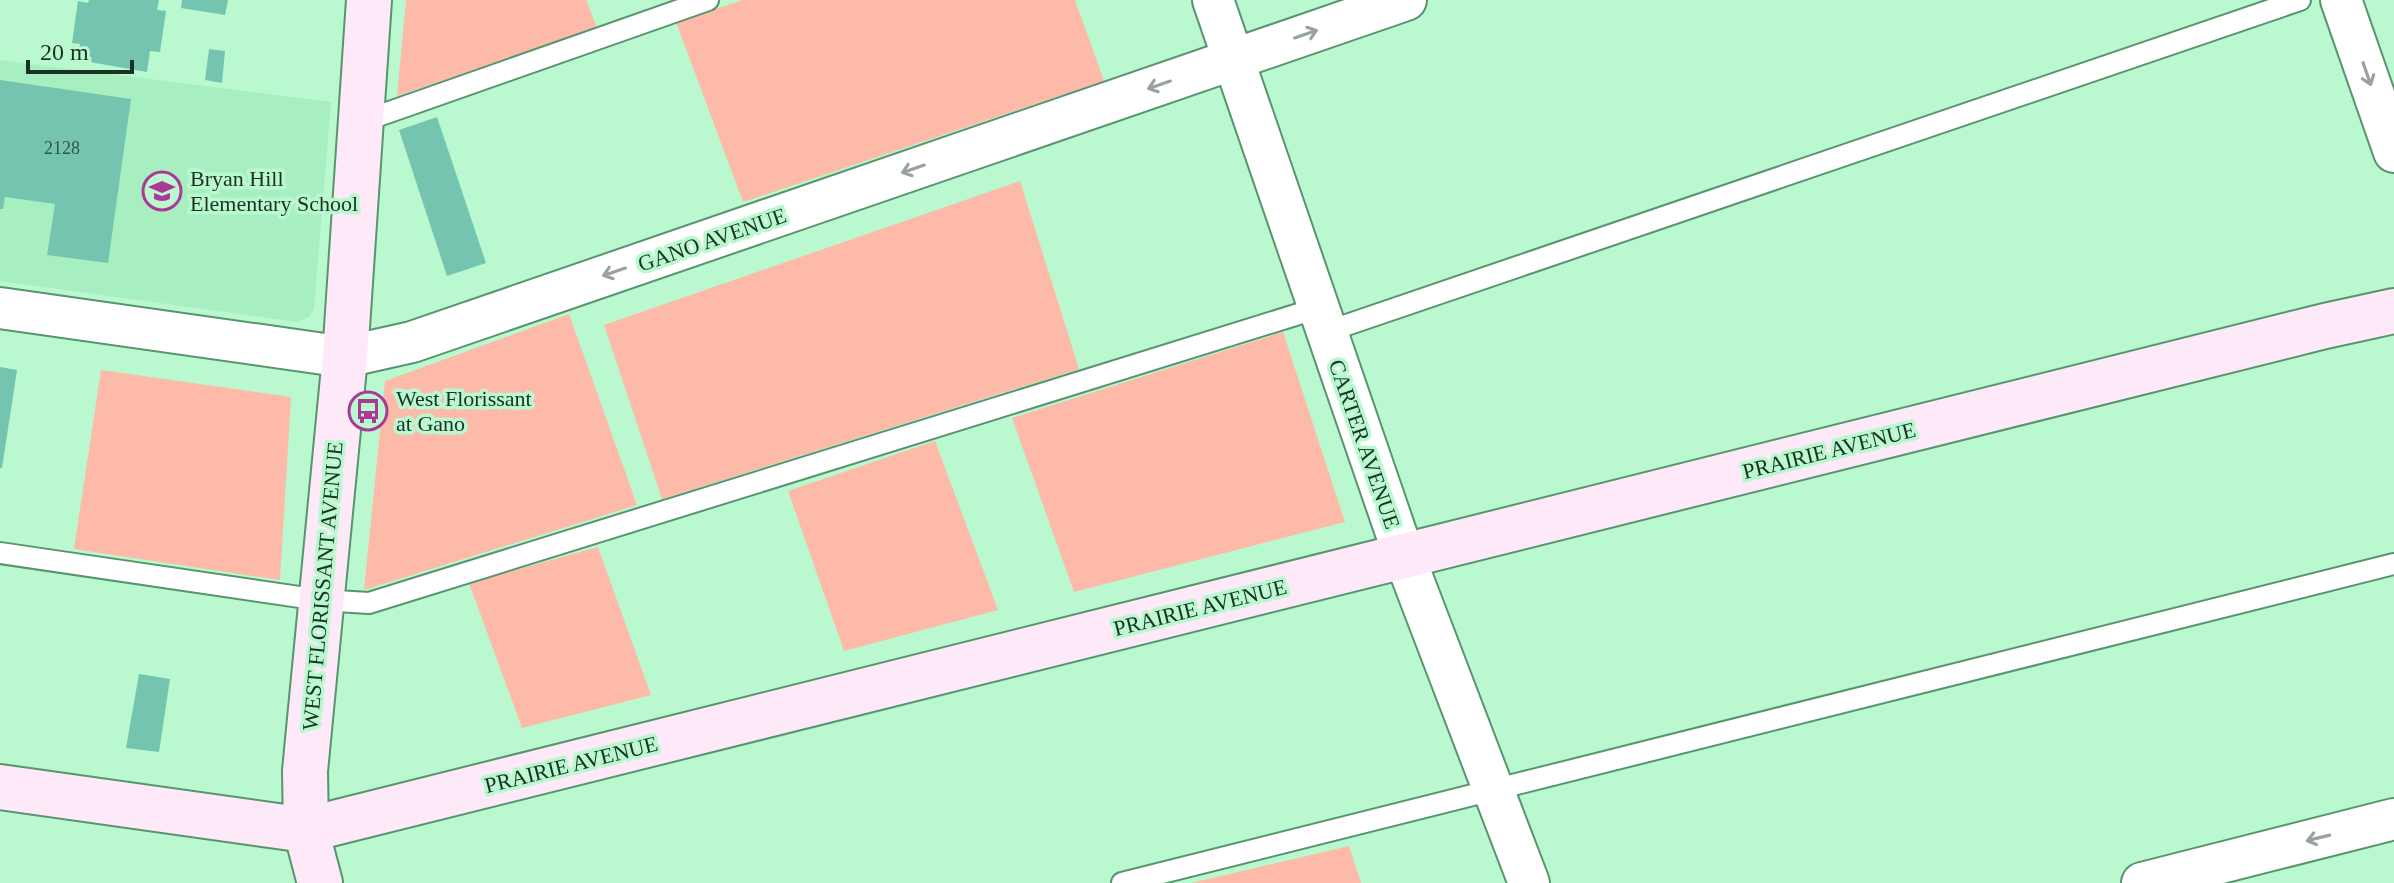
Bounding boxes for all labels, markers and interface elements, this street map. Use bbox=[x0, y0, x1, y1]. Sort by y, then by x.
scale bar bbox=[28, 24, 132, 74]
one-way arrow bbox=[1293, 26, 1318, 41]
text: 20 m bbox=[40, 39, 89, 65]
one-way arrow bbox=[2360, 61, 2375, 86]
one-way arrow bbox=[1146, 78, 1171, 93]
house number: 2128 bbox=[44, 138, 80, 158]
one-way arrow bbox=[900, 163, 925, 178]
place label: Bryan Hill Elementary School bbox=[190, 166, 358, 216]
school or university icon: Bryan Hill Elementary School bbox=[141, 170, 183, 212]
street label: GANO AVENUE bbox=[635, 202, 790, 277]
one-way arrow bbox=[602, 266, 627, 281]
street label: CARTER AVENUE bbox=[1324, 356, 1405, 532]
place label: West Florissant at Gano bbox=[396, 386, 532, 436]
bus stop icon: West Florissant at Gano bbox=[347, 390, 389, 432]
street label: PRAIRIE AVENUE bbox=[1740, 417, 1918, 484]
street label: WEST FLORISSANT AVENUE bbox=[297, 441, 348, 731]
street label: PRAIRIE AVENUE bbox=[1111, 574, 1289, 641]
street label: PRAIRIE AVENUE bbox=[482, 731, 660, 798]
one-way arrow bbox=[2306, 831, 2332, 846]

